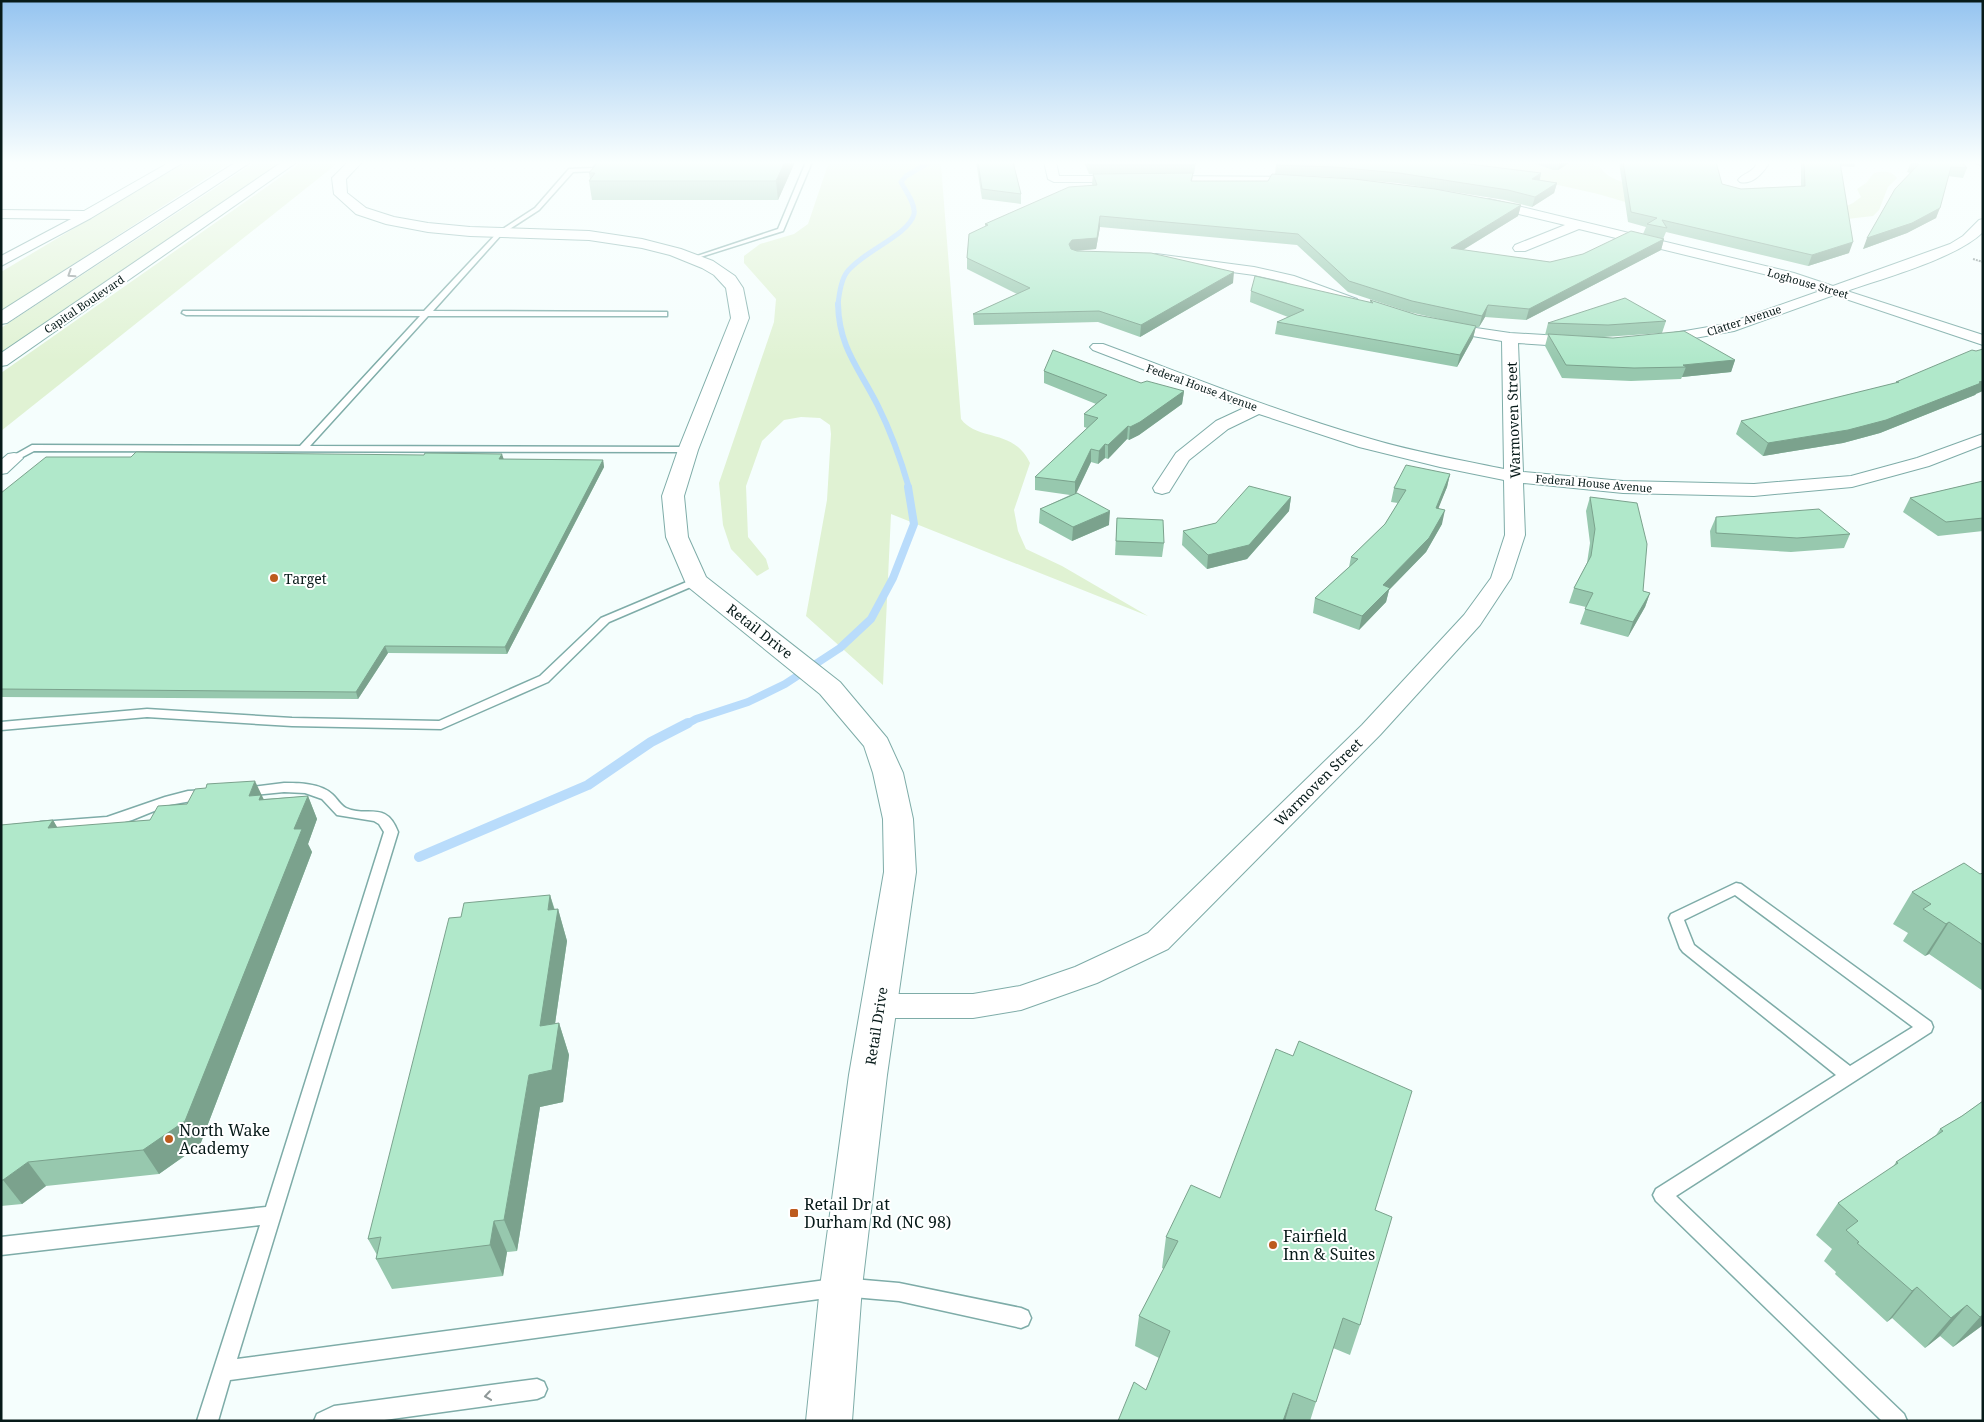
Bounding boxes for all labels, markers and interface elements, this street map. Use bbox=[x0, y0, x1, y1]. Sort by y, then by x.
street label: Loghouse Street bbox=[1766, 264, 1850, 302]
one-way arrow bbox=[68, 267, 77, 277]
street label: Capital Boulevard bbox=[41, 271, 127, 336]
street label: Clatter Avenue bbox=[1705, 301, 1783, 339]
street label: Federal House Avenue bbox=[1144, 360, 1260, 414]
street label: Warmoven Street bbox=[1501, 361, 1525, 479]
street label: Federal House Avenue bbox=[1535, 470, 1653, 496]
place label: Target bbox=[284, 569, 327, 588]
marker: Target bbox=[268, 572, 280, 584]
street label: Retail Drive bbox=[723, 599, 797, 663]
street label: Warmoven Street bbox=[1270, 734, 1366, 830]
street label: Retail Drive bbox=[860, 986, 892, 1066]
place label: North Wake Academy bbox=[179, 1119, 270, 1159]
marker: North Wake Academy bbox=[163, 1133, 175, 1145]
place label: Retail Dr at Durham Rd (NC 98) bbox=[804, 1193, 951, 1233]
marker: Retail Dr at Durham Rd (NC 98) bbox=[788, 1207, 800, 1219]
place label: Fairfield Inn & Suites bbox=[1283, 1225, 1375, 1265]
marker: Fairfield Inn & Suites bbox=[1267, 1239, 1279, 1251]
one-way arrow bbox=[484, 1390, 492, 1401]

